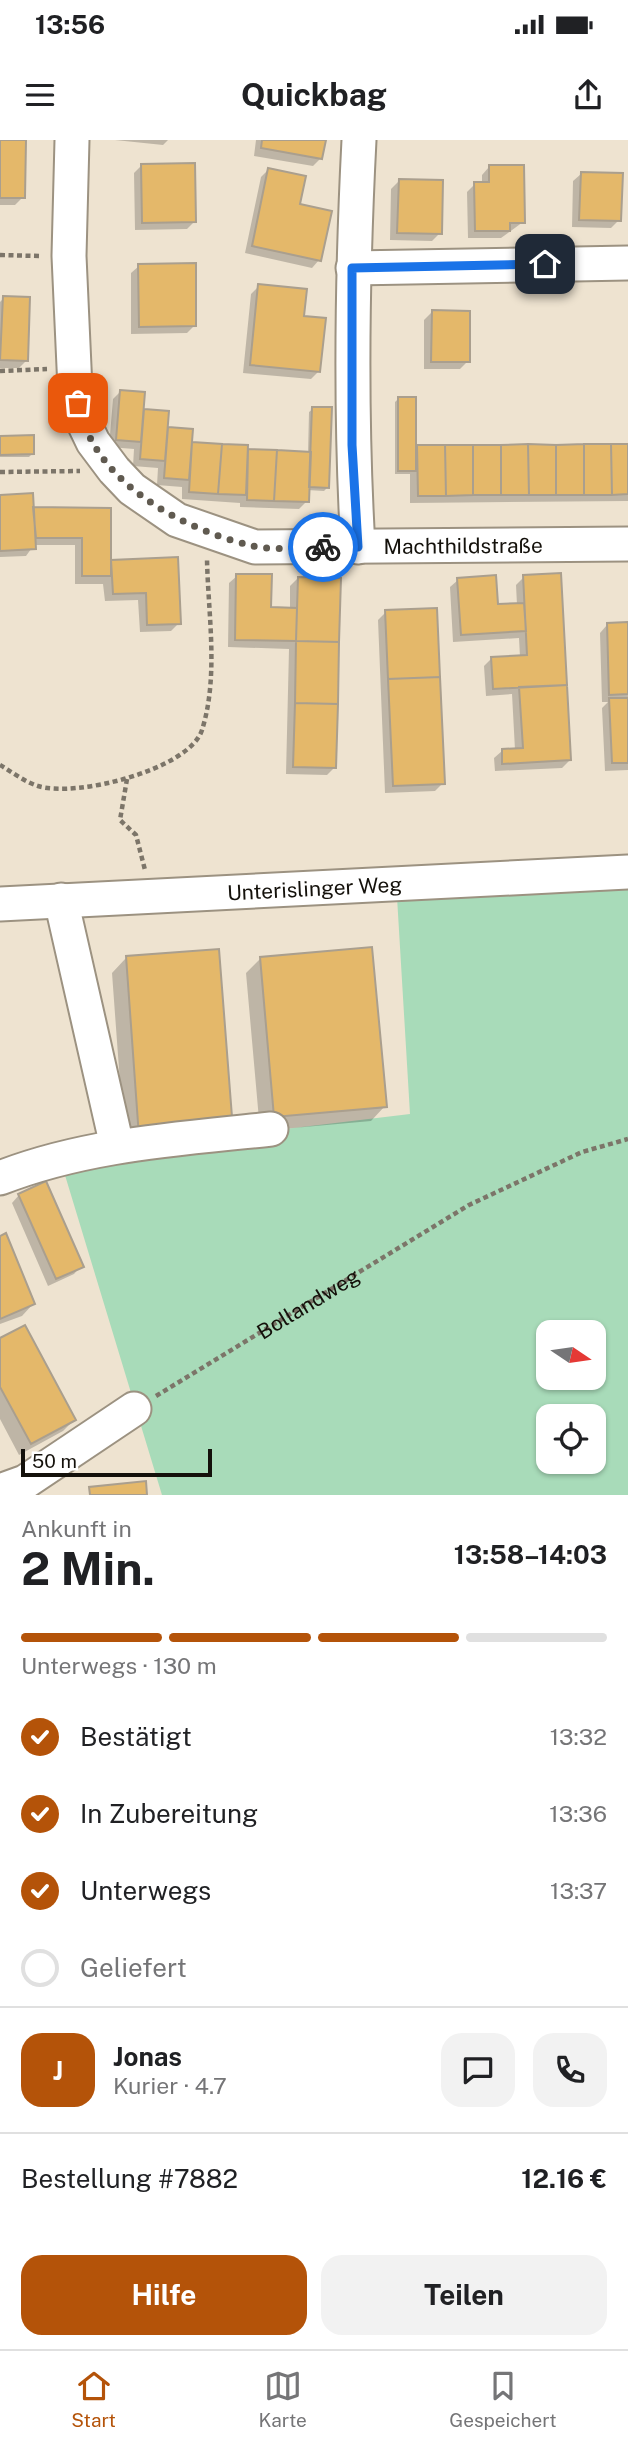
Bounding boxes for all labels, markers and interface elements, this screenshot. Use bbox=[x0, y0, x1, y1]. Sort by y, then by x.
text: 13:56 bbox=[35, 9, 105, 40]
icon: menu bbox=[21, 76, 59, 114]
text: Quickbag bbox=[241, 76, 387, 113]
icon: share bbox=[569, 76, 607, 114]
pin bbox=[515, 234, 575, 294]
icon: home bbox=[526, 245, 564, 283]
pin bbox=[48, 373, 108, 433]
icon: bag bbox=[59, 384, 97, 422]
courier bbox=[288, 512, 358, 582]
icon: bike bbox=[304, 528, 342, 566]
street label: Machthildstraße bbox=[383, 532, 543, 558]
street label: Unterislinger Weg bbox=[226, 871, 403, 905]
street label: Bollandweg bbox=[252, 1262, 364, 1344]
north arrow bbox=[536, 1320, 606, 1390]
map controls bbox=[536, 1320, 606, 1474]
button: locate bbox=[536, 1404, 606, 1474]
scale bar bbox=[21, 1446, 212, 1478]
text: 50 m bbox=[32, 1450, 77, 1472]
text: Ankunft in bbox=[21, 1515, 132, 1542]
text: 13:58–14:03 bbox=[454, 1539, 607, 1570]
text: 2 Min. bbox=[21, 1541, 155, 1595]
text: Unterwegs · 130 m bbox=[21, 1652, 217, 1679]
icon: check bbox=[21, 1718, 59, 1756]
text: Bestätigt bbox=[80, 1721, 192, 1752]
text: 13:32 bbox=[550, 1723, 607, 1750]
icon: check bbox=[21, 1795, 59, 1833]
text: In Zubereitung bbox=[80, 1798, 258, 1829]
text: 13:36 bbox=[549, 1800, 607, 1827]
icon: check bbox=[21, 1872, 59, 1910]
text: Unterwegs bbox=[80, 1875, 211, 1906]
text: 13:37 bbox=[550, 1877, 607, 1904]
text: Geliefert bbox=[80, 1952, 187, 1983]
button: chat bbox=[441, 2033, 515, 2107]
button: phone bbox=[533, 2033, 607, 2107]
text: Jonas bbox=[113, 2041, 182, 2072]
text: J bbox=[53, 2055, 63, 2086]
text: Kurier · 4.7 bbox=[113, 2072, 227, 2099]
text: Bestellung #7882 bbox=[21, 2163, 238, 2194]
text: 12.16 € bbox=[521, 2163, 607, 2194]
button: Hilfe bbox=[21, 2255, 307, 2335]
button: Teilen bbox=[321, 2255, 607, 2335]
tab: Start bbox=[71, 2367, 116, 2431]
tab: Karte bbox=[258, 2367, 307, 2431]
tab: Gespeichert bbox=[449, 2367, 557, 2431]

